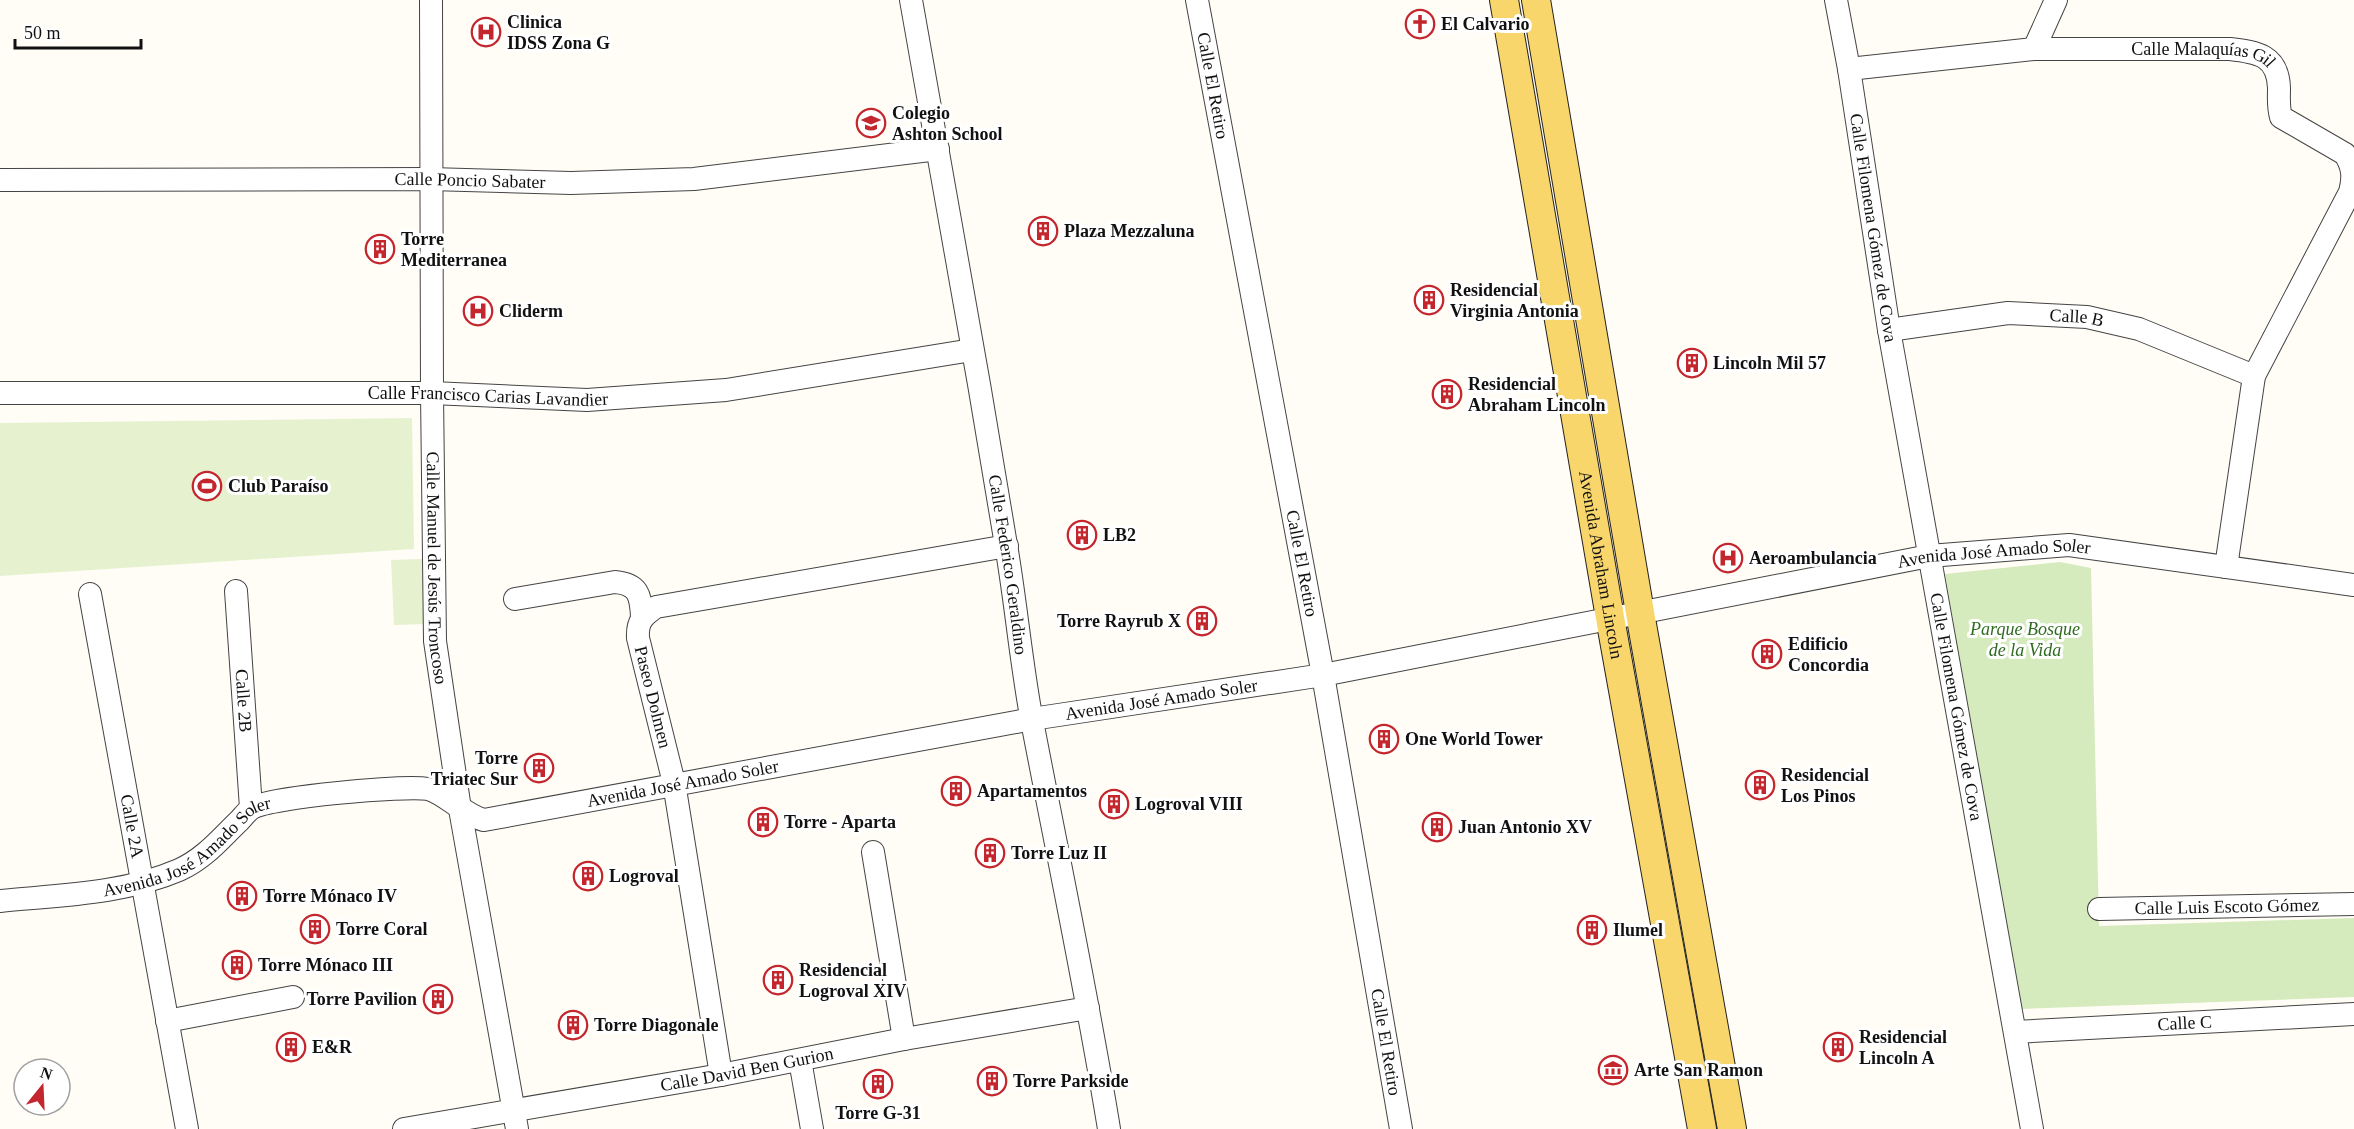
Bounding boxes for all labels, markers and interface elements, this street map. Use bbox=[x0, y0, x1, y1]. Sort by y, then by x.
church icon: El Calvario bbox=[1404, 8, 1436, 40]
scale bar bbox=[15, 12, 141, 50]
place label: Clinica IDSS Zona G bbox=[507, 12, 610, 53]
place label: El Calvario bbox=[1441, 14, 1530, 34]
hospital icon: Clinica IDSS Zona G bbox=[470, 16, 502, 48]
text: 50 m bbox=[24, 23, 61, 43]
street label: Calle El Retiro bbox=[1193, 31, 1233, 140]
street label: Calle Malaquías Gil bbox=[2131, 39, 2280, 71]
place label: Colegio Ashton School bbox=[892, 103, 1003, 144]
school or university icon: Colegio Ashton School bbox=[855, 107, 887, 139]
street label: Calle Filomena Gómez de Cova bbox=[1846, 112, 1901, 344]
street label: Calle Poncio Sabater bbox=[394, 169, 546, 192]
building icon: Plaza Mezzaluna bbox=[1027, 215, 1059, 247]
place label: Plaza Mezzaluna bbox=[1064, 221, 1194, 241]
place label: Torre Mediterranea bbox=[401, 229, 507, 270]
building icon: Torre Mediterranea bbox=[364, 233, 396, 265]
place label: Residencial Virginia Antonia bbox=[1450, 280, 1579, 321]
building icon: Residencial Virginia Antonia bbox=[1413, 284, 1445, 316]
hospital icon: Cliderm bbox=[462, 295, 494, 327]
place label: Cliderm bbox=[499, 301, 563, 321]
street label: Calle B bbox=[2049, 305, 2106, 331]
building icon: Lincoln Mil 57 bbox=[1676, 347, 1708, 379]
place label: Lincoln Mil 57 bbox=[1713, 353, 1826, 373]
place label: Residencial Abraham Lincoln bbox=[1468, 374, 1606, 415]
building icon: Residencial Abraham Lincoln bbox=[1431, 378, 1463, 410]
street label: Calle Francisco Carias Lavandier bbox=[368, 383, 609, 410]
street label: Calle Manuel de Jesús Troncoso bbox=[423, 451, 451, 686]
street label: Avenida Abraham Lincoln bbox=[1575, 469, 1627, 660]
sports icon: Club Paraíso bbox=[191, 470, 223, 502]
street label: Calle Federico Geraldino bbox=[984, 473, 1031, 656]
place label: Club Paraíso bbox=[228, 476, 329, 496]
street label: Calle El Retiro bbox=[1282, 508, 1322, 618]
building icon: LB2 bbox=[1066, 519, 1098, 551]
place label: LB2 bbox=[1103, 525, 1136, 545]
street label: Avenida José Amado Soler bbox=[1895, 535, 2092, 572]
hospital icon: Aeroambulancia bbox=[1712, 542, 1744, 574]
place label: Aeroambulancia bbox=[1749, 548, 1877, 568]
street label: Calle Filomena Gómez de Cova bbox=[1926, 591, 1987, 822]
building icon: Torre Rayrub X bbox=[1186, 605, 1218, 637]
place label: Torre Rayrub X bbox=[1057, 611, 1181, 631]
park label: Parque Bosque de la Vida bbox=[1969, 619, 2080, 660]
place label: Edificio Concordia bbox=[1788, 634, 1869, 675]
building icon: Edificio Concordia bbox=[1751, 638, 1783, 670]
street label: Paseo Dolmen bbox=[631, 644, 675, 750]
street label: Calle 2B bbox=[231, 668, 256, 733]
street label: Avenida José Amado Soler bbox=[1064, 675, 1259, 724]
building icon: One World Tower bbox=[1368, 723, 1400, 755]
place label: One World Tower bbox=[1405, 729, 1543, 749]
place label: Torre Triatec Sur bbox=[431, 748, 518, 789]
building icon: Torre Triatec Sur bbox=[523, 752, 555, 784]
street label: Avenida José Amado Soler bbox=[585, 756, 780, 811]
place label: Residencial Los Pinos bbox=[1781, 765, 1869, 806]
building icon: Residencial Los Pinos bbox=[1744, 769, 1776, 801]
building icon: Apartamentos bbox=[940, 775, 972, 807]
place label: Apartamentos bbox=[977, 781, 1087, 801]
building icon: Logroval VIII bbox=[1098, 788, 1130, 820]
street label: Avenida José Amado Soler bbox=[102, 793, 272, 900]
street label: Calle 2A bbox=[117, 793, 148, 860]
place label: Logroval VIII bbox=[1135, 794, 1243, 814]
building icon: Torre - Aparta bbox=[747, 806, 779, 838]
building icon: Juan Antonio XV bbox=[1421, 811, 1453, 843]
place label: Torre - Aparta bbox=[784, 812, 896, 832]
place label: Juan Antonio XV bbox=[1458, 817, 1592, 837]
building icon: Torre Luz II bbox=[974, 837, 1006, 869]
place label: Torre Luz II bbox=[1011, 843, 1107, 863]
building icon: Logroval bbox=[572, 860, 604, 892]
place label: Logroval bbox=[609, 866, 679, 886]
building icon: Torre Mónaco IV bbox=[226, 880, 258, 912]
place label: Torre Mónaco IV bbox=[263, 886, 397, 906]
street label: Calle Luis Escoto Gómez bbox=[2134, 895, 2319, 918]
building icon: Torre Coral bbox=[299, 913, 331, 945]
building icon: Ilumel bbox=[1576, 914, 1608, 946]
place label: Torre Coral bbox=[336, 919, 428, 939]
place label: Ilumel bbox=[1613, 920, 1663, 940]
building icon: Torre Mónaco III bbox=[221, 949, 253, 981]
place label: Torre Mónaco III bbox=[258, 955, 393, 975]
place label: Residencial Logroval XIV bbox=[799, 960, 906, 1001]
building icon: Residencial Logroval XIV bbox=[762, 964, 794, 996]
building icon: Torre Pavilion bbox=[422, 983, 454, 1015]
street label: Calle El Retiro bbox=[1367, 987, 1405, 1097]
place label: Torre Pavilion bbox=[306, 989, 417, 1009]
building icon: Torre Diagonale bbox=[557, 1009, 589, 1041]
street label: Calle C bbox=[2157, 1012, 2213, 1034]
place label: Torre Diagonale bbox=[594, 1015, 719, 1035]
place label: Residencial Lincoln A bbox=[1859, 1027, 1947, 1068]
building icon: E&R bbox=[275, 1031, 307, 1063]
building icon: Residencial Lincoln A bbox=[1822, 1031, 1854, 1063]
place label: E&R bbox=[312, 1037, 353, 1057]
street label: Calle David Ben Gurion bbox=[659, 1043, 835, 1095]
museum icon: Arte San Ramon bbox=[1597, 1054, 1629, 1086]
north arrow bbox=[12, 1057, 72, 1117]
place label: Arte San Ramon bbox=[1634, 1060, 1763, 1080]
text: N bbox=[38, 1063, 55, 1083]
building icon: Torre Parkside bbox=[976, 1065, 1008, 1097]
building icon: Torre G-31 bbox=[862, 1068, 894, 1100]
place label: Torre Parkside bbox=[1013, 1071, 1129, 1091]
place label: Torre G-31 bbox=[835, 1103, 921, 1123]

